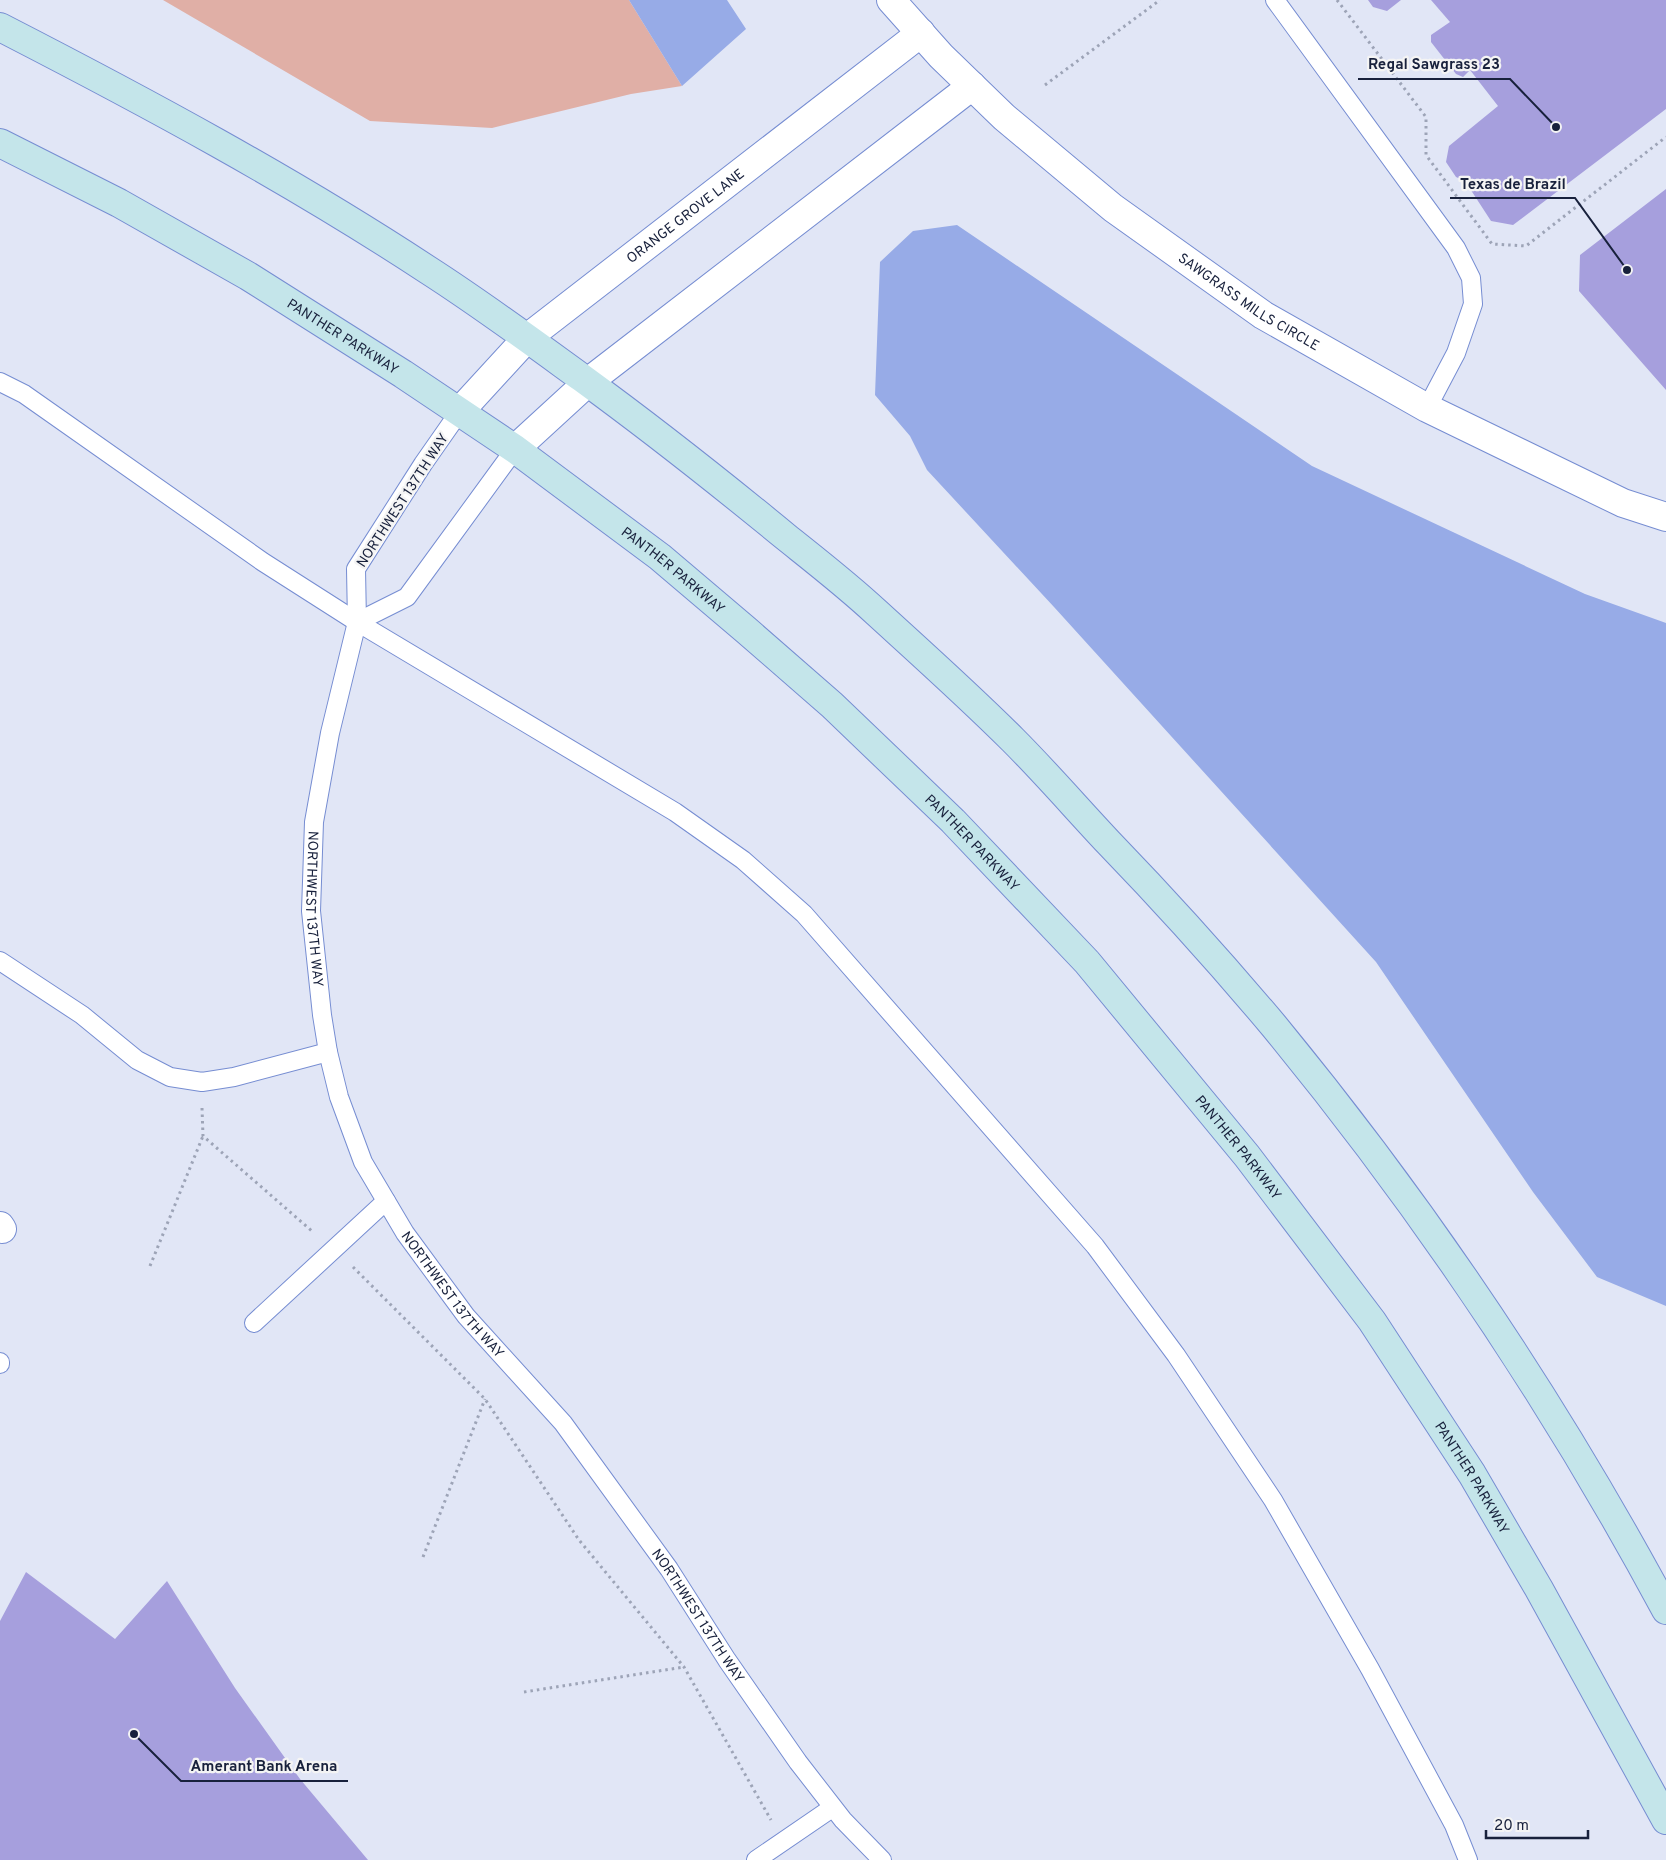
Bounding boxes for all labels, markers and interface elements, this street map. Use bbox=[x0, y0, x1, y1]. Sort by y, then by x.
callout: Regal Sawgrass 23 bbox=[1358, 49, 1510, 79]
text: Regal Sawgrass 23 bbox=[1368, 56, 1500, 75]
street label: ORANGE GROVE LANE bbox=[624, 166, 748, 268]
callout: Texas de Brazil bbox=[1450, 168, 1575, 198]
text: Texas de Brazil bbox=[1460, 176, 1566, 195]
street label: SAWGRASS MILLS CIRCLE bbox=[1174, 250, 1322, 355]
street label: PANTHER PARKWAY bbox=[283, 296, 401, 379]
street label: NORTHWEST 137TH WAY bbox=[354, 431, 453, 571]
street label: PANTHER PARKWAY bbox=[617, 524, 728, 618]
street label: PANTHER PARKWAY bbox=[921, 791, 1022, 896]
street label: NORTHWEST 137TH WAY bbox=[301, 831, 326, 988]
street label: PANTHER PARKWAY bbox=[1191, 1093, 1284, 1204]
street label: NORTHWEST 137TH WAY bbox=[397, 1229, 507, 1362]
street label: PANTHER PARKWAY bbox=[1430, 1419, 1512, 1537]
street label: NORTHWEST 137TH WAY bbox=[647, 1546, 747, 1687]
callout: Amerant Bank Arena bbox=[181, 1751, 348, 1781]
text: Amerant Bank Arena bbox=[191, 1758, 337, 1777]
scale bar bbox=[1486, 1808, 1588, 1840]
text: 20 m bbox=[1494, 1817, 1529, 1836]

